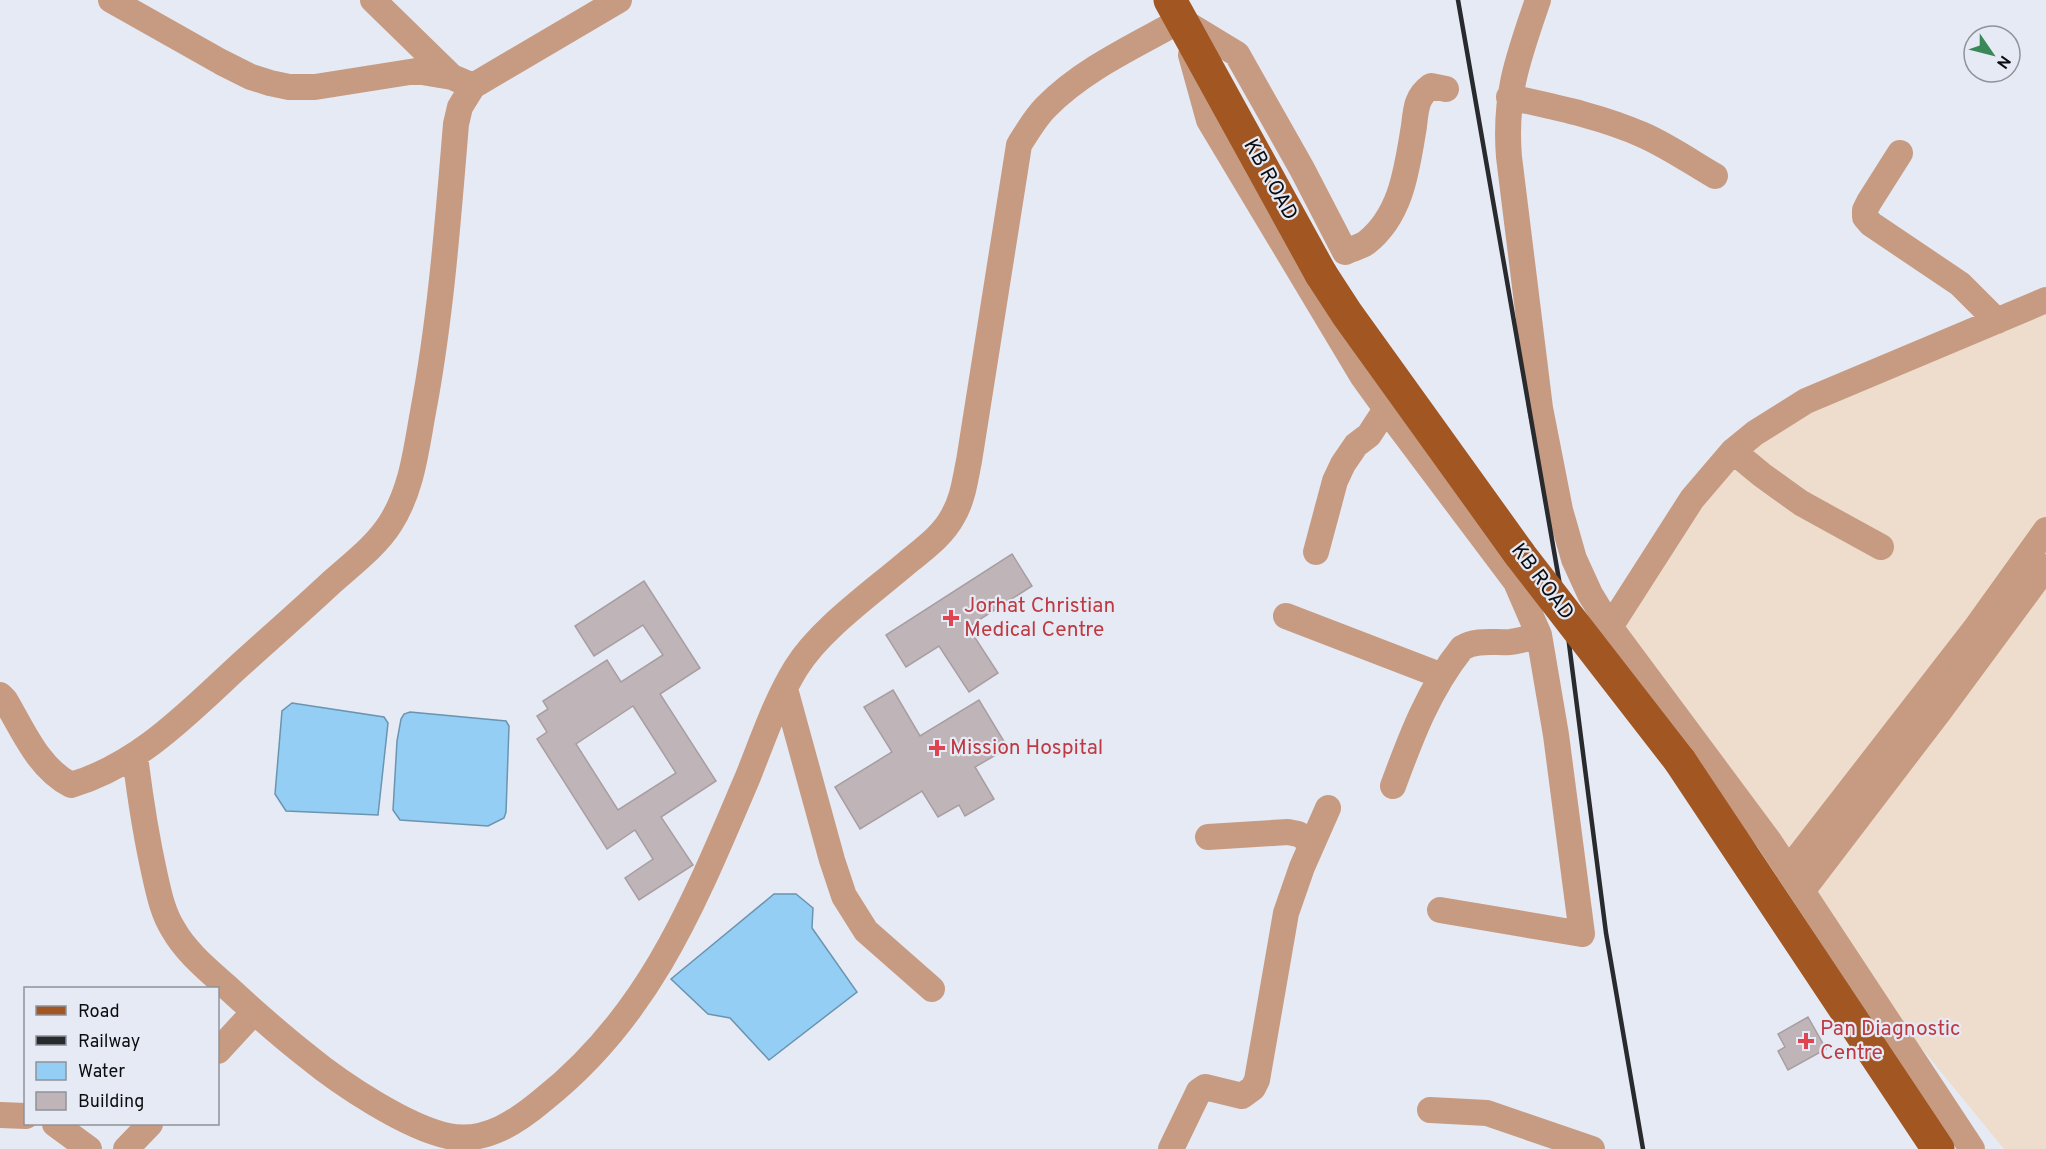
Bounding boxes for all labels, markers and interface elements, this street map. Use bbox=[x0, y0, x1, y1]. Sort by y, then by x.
north arrow bbox=[1962, 24, 2022, 84]
text: N bbox=[1991, 51, 2014, 72]
street label: KB ROAD bbox=[1237, 135, 1303, 225]
street label: KB ROAD bbox=[1504, 538, 1580, 626]
place label: Jorhat Christian Medical Centre bbox=[964, 593, 1115, 644]
marker: Jorhat Christian Medical Centre bbox=[942, 609, 960, 627]
place label: Mission Hospital bbox=[950, 735, 1103, 762]
marker: Mission Hospital bbox=[928, 739, 946, 757]
legend bbox=[24, 987, 219, 1125]
text: Road bbox=[78, 1001, 120, 1024]
place label: Pan Diagnostic Centre bbox=[1820, 1016, 1961, 1067]
text: Railway bbox=[78, 1031, 140, 1054]
marker: Pan Diagnostic Centre bbox=[1797, 1032, 1815, 1050]
text: Water bbox=[78, 1061, 125, 1084]
text: Building bbox=[78, 1091, 144, 1114]

